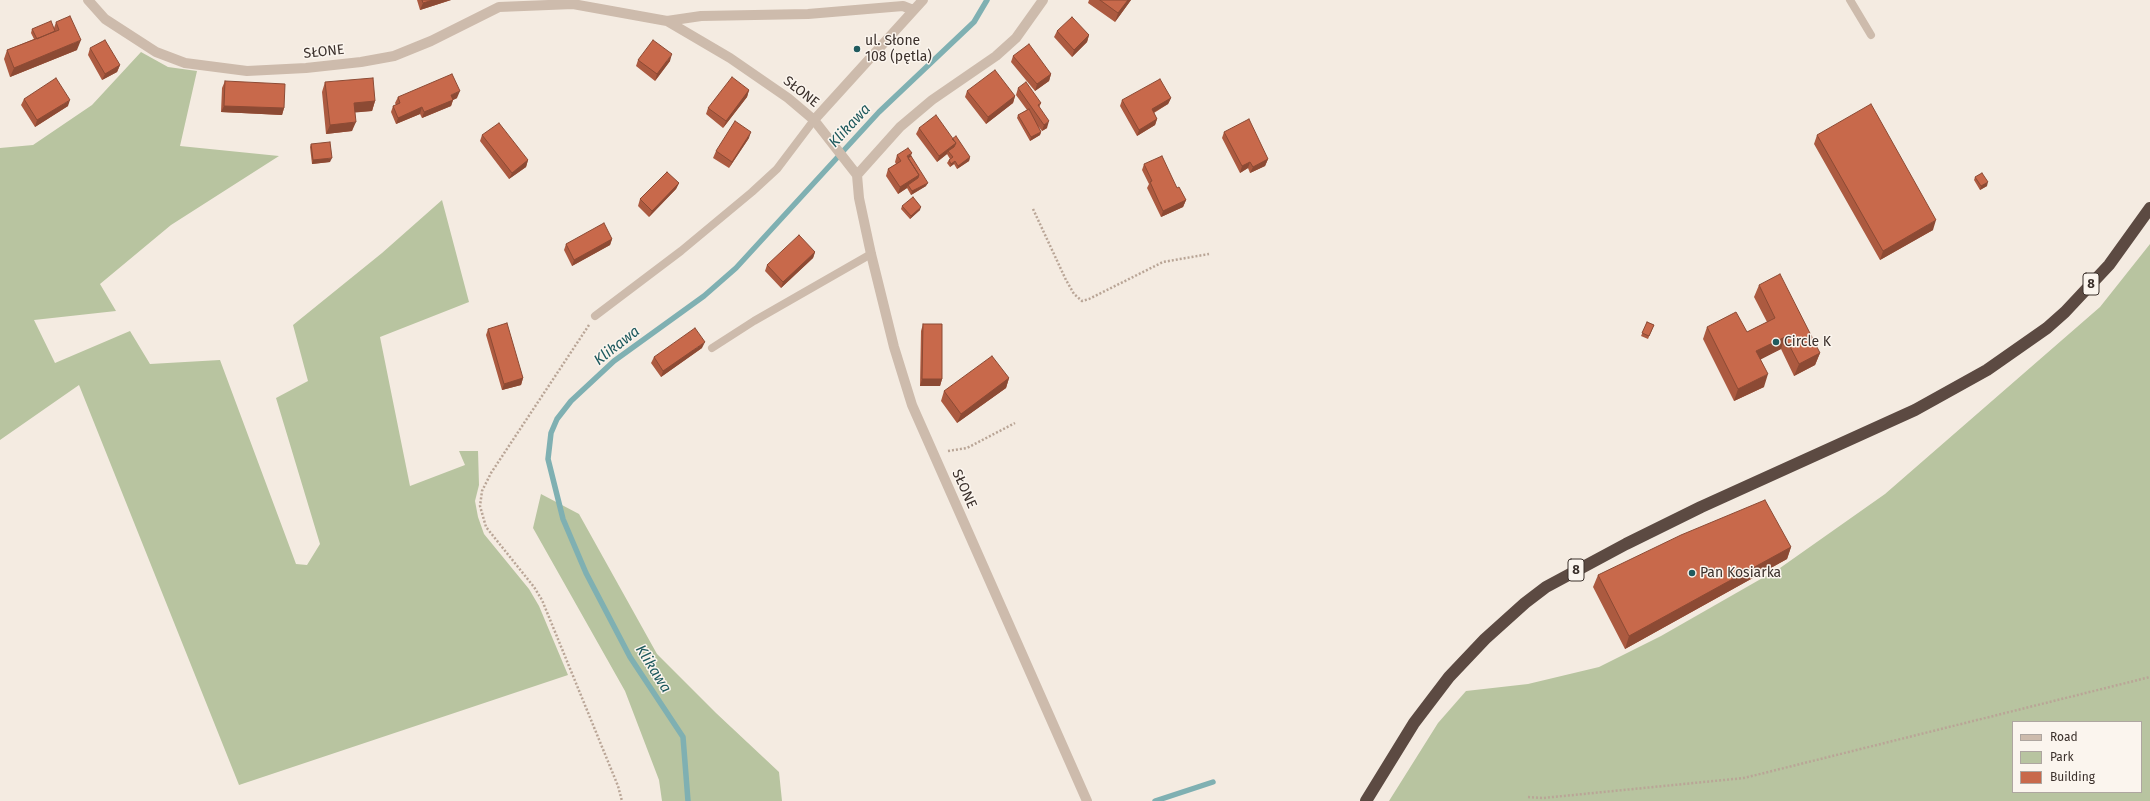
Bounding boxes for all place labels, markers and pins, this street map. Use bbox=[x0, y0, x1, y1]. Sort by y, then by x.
place label: ul. Słone 108 (pętla) bbox=[865, 33, 932, 66]
marker: ul. Słone 108 (pętla) bbox=[852, 44, 862, 54]
place label: Circle K bbox=[1784, 334, 1831, 350]
marker: Circle K bbox=[1771, 337, 1781, 347]
place label: Pan Kosiarka bbox=[1700, 565, 1781, 581]
marker: Pan Kosiarka bbox=[1687, 568, 1697, 578]

